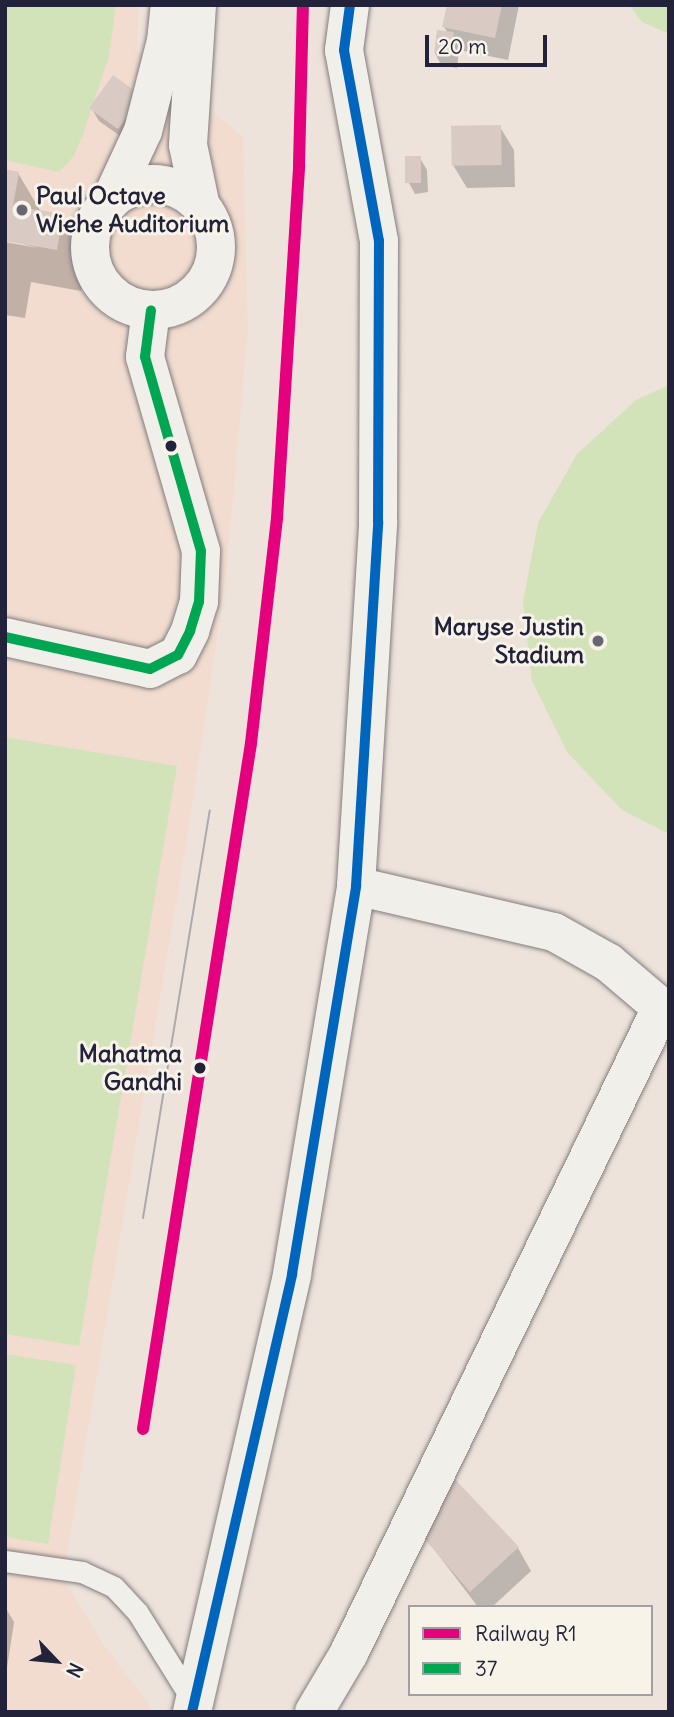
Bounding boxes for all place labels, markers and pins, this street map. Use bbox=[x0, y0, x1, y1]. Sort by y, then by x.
place label: Paul Octave Wiehe Auditorium bbox=[36, 182, 229, 238]
marker: Paul Octave Wiehe Auditorium bbox=[14, 202, 30, 218]
unlabelled marker bbox=[164, 439, 178, 453]
place label: Maryse Justin Stadium bbox=[434, 613, 584, 669]
marker: Maryse Justin Stadium bbox=[590, 633, 606, 649]
place label: Mahatma Gandhi bbox=[79, 1040, 182, 1096]
marker: Mahatma Gandhi bbox=[188, 1056, 212, 1080]

